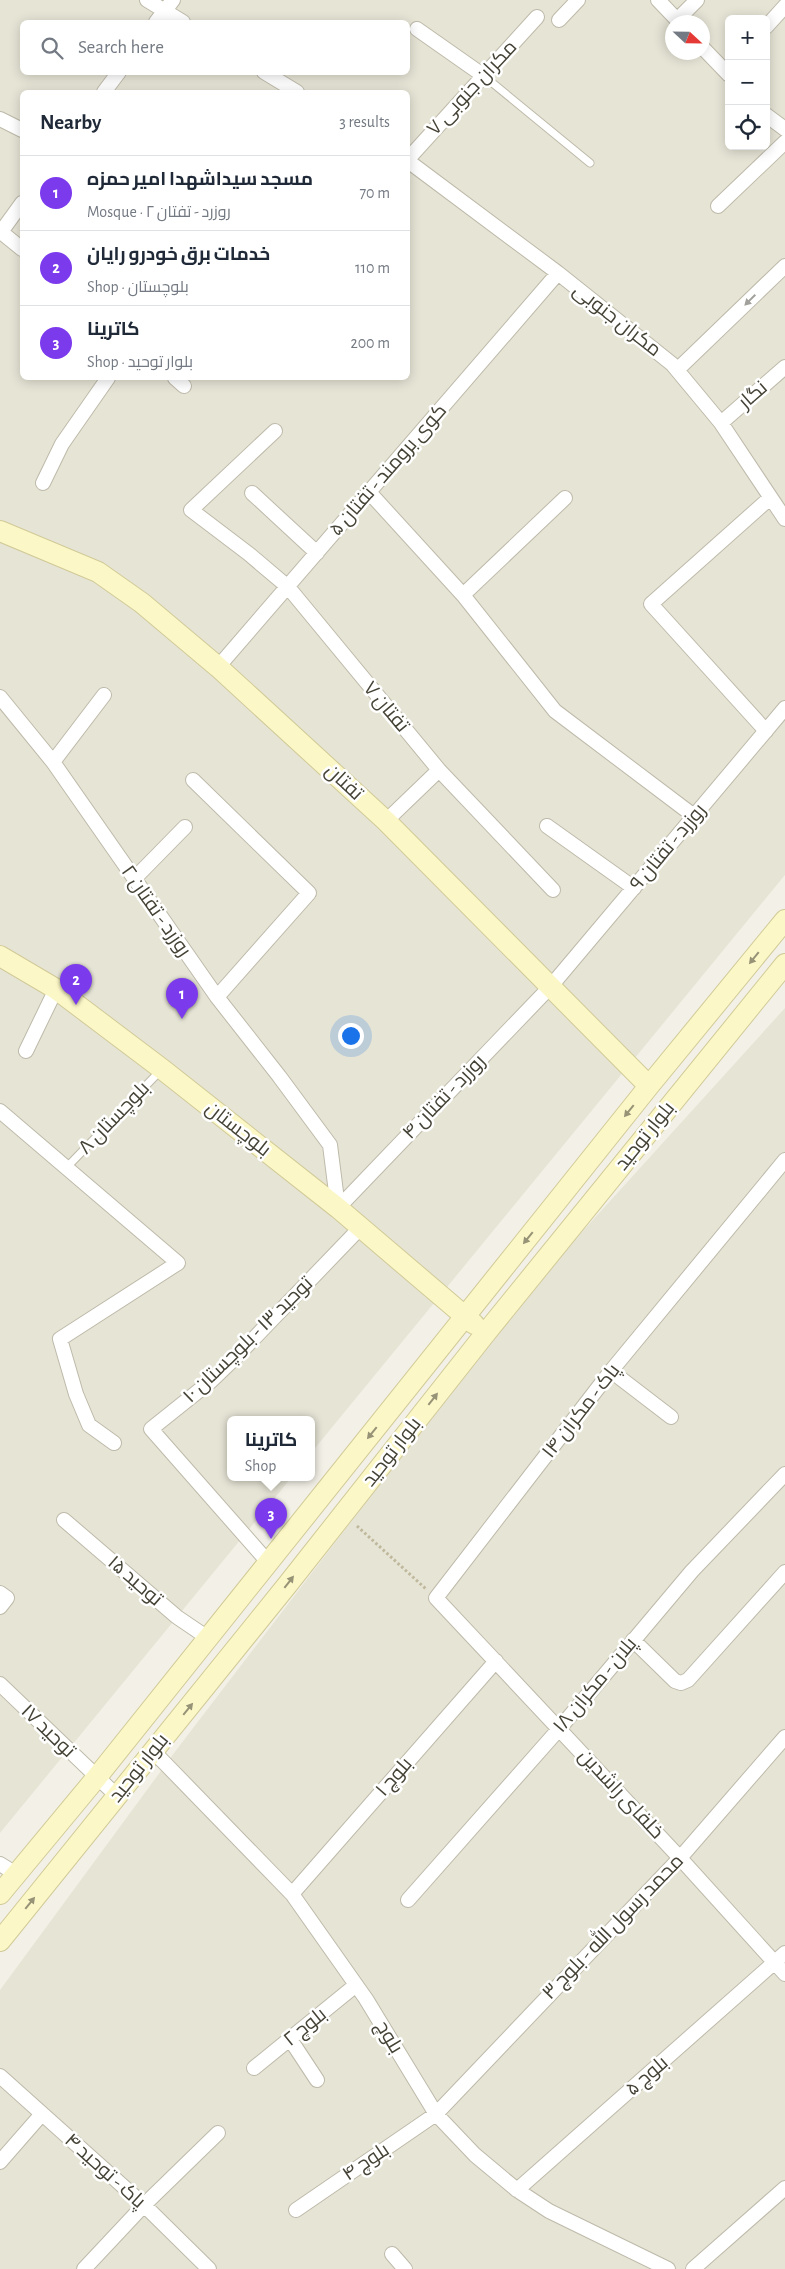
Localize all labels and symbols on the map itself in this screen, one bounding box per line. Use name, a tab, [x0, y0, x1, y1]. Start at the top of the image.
north arrow	[665, 15, 710, 60]
street label: مکران جنوبی ۷	[423, 37, 522, 141]
street label: مکران جنوبی	[568, 280, 665, 362]
one-way arrow	[745, 294, 757, 306]
street label: نگار	[734, 377, 772, 414]
street label: کوی برومند - تفتان ۵	[326, 400, 452, 541]
street label: تفتان ۷	[358, 678, 413, 738]
street label: تفتان	[320, 760, 367, 806]
street label: روزرد - تفتان ۹	[626, 800, 711, 895]
street label: روزرد - تفتان ۲	[116, 862, 195, 961]
one-way arrow	[749, 951, 760, 964]
pin: 2	[60, 964, 92, 1005]
pin: 1	[166, 978, 198, 1019]
your location	[338, 1023, 364, 1049]
street label: روزرد - تفتان ۴	[399, 1051, 490, 1145]
street label: بلوچستان ۸	[75, 1078, 155, 1160]
street label: بلوچستان	[200, 1098, 274, 1162]
street label: بلوار توحید	[612, 1098, 679, 1175]
one-way arrow	[624, 1104, 635, 1117]
one-way arrow	[522, 1231, 533, 1244]
street label: توحید ۱۳ - بلوچستان ۱۰	[179, 1273, 318, 1408]
street label: پاک - مکران ۱۴	[538, 1360, 626, 1463]
one-way arrow	[428, 1392, 438, 1406]
street label: بلوار توحید	[359, 1414, 426, 1491]
one-way arrow	[366, 1426, 377, 1439]
pin: 3	[255, 1498, 287, 1539]
street label: توحید ۱۵	[103, 1552, 167, 1611]
one-way arrow	[284, 1576, 295, 1589]
street label: پلان - مکران ۱۸	[550, 1633, 642, 1738]
street label: توحید ۱۷	[16, 1701, 79, 1762]
one-way arrow	[182, 1702, 193, 1715]
street label: بلوار توحید	[106, 1730, 173, 1807]
street label: خلفای راشدین	[573, 1745, 667, 1844]
street label: بلوچ ۱	[372, 1754, 418, 1802]
street label: محمد رسول الله - بلوچ ۳	[536, 1848, 689, 2005]
one-way arrow	[25, 1897, 36, 1910]
street label: بلوچ ۲	[280, 2004, 332, 2052]
street label: بلوچ	[369, 2017, 406, 2059]
street label: بلوچ ۵	[622, 2052, 674, 2102]
street label: پاک - توحید ۴	[60, 2130, 150, 2214]
street label: بلوچ ۴	[339, 2139, 395, 2187]

